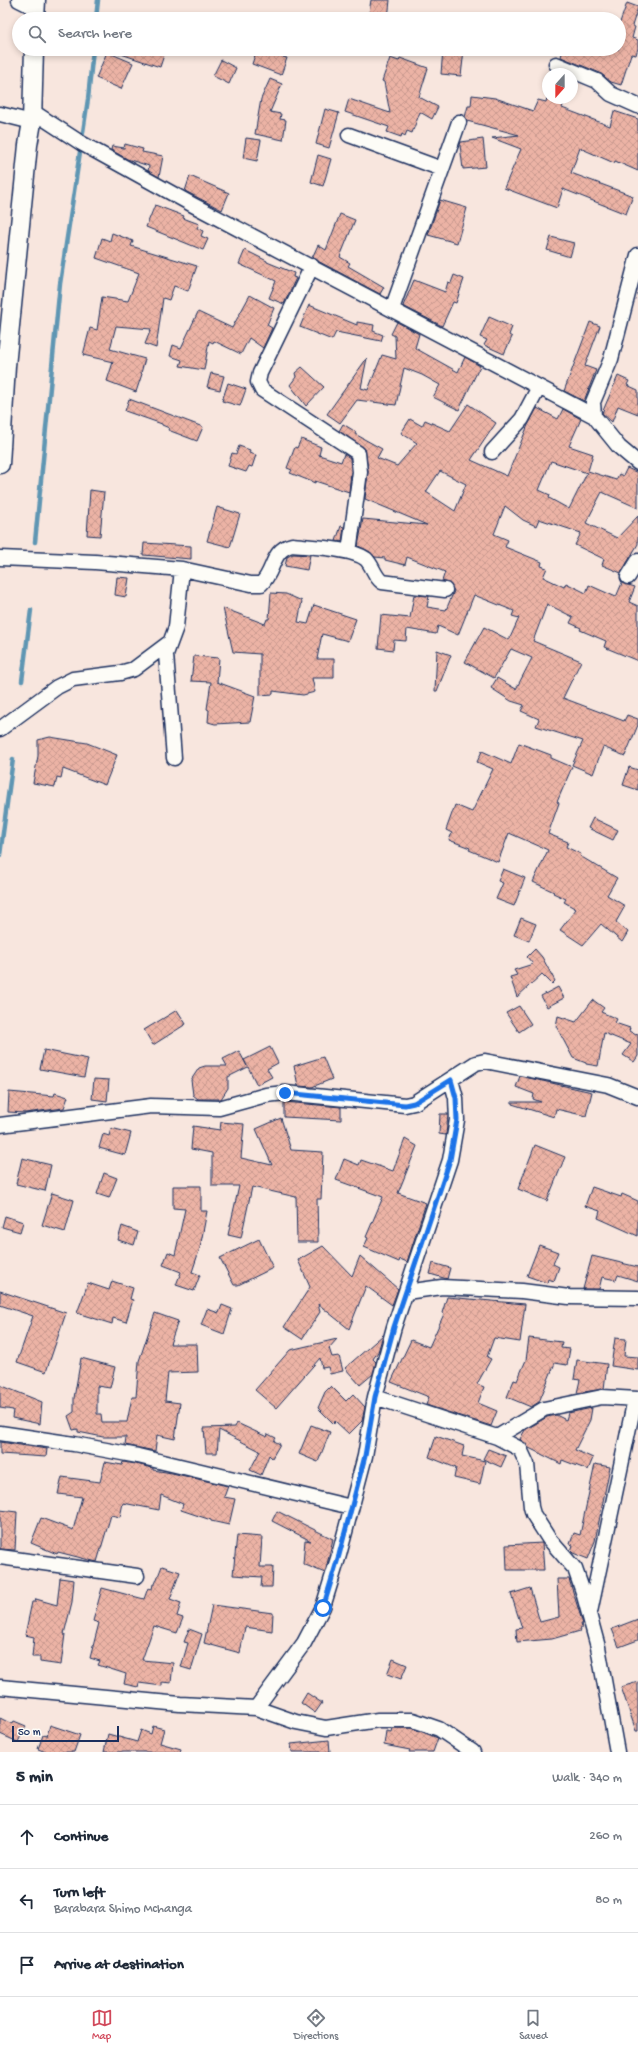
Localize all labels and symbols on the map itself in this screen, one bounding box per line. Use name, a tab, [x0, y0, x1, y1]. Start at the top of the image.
north arrow	[542, 68, 578, 104]
route end	[276, 1084, 294, 1102]
route start	[314, 1599, 332, 1617]
scale bar	[12, 1724, 119, 1743]

